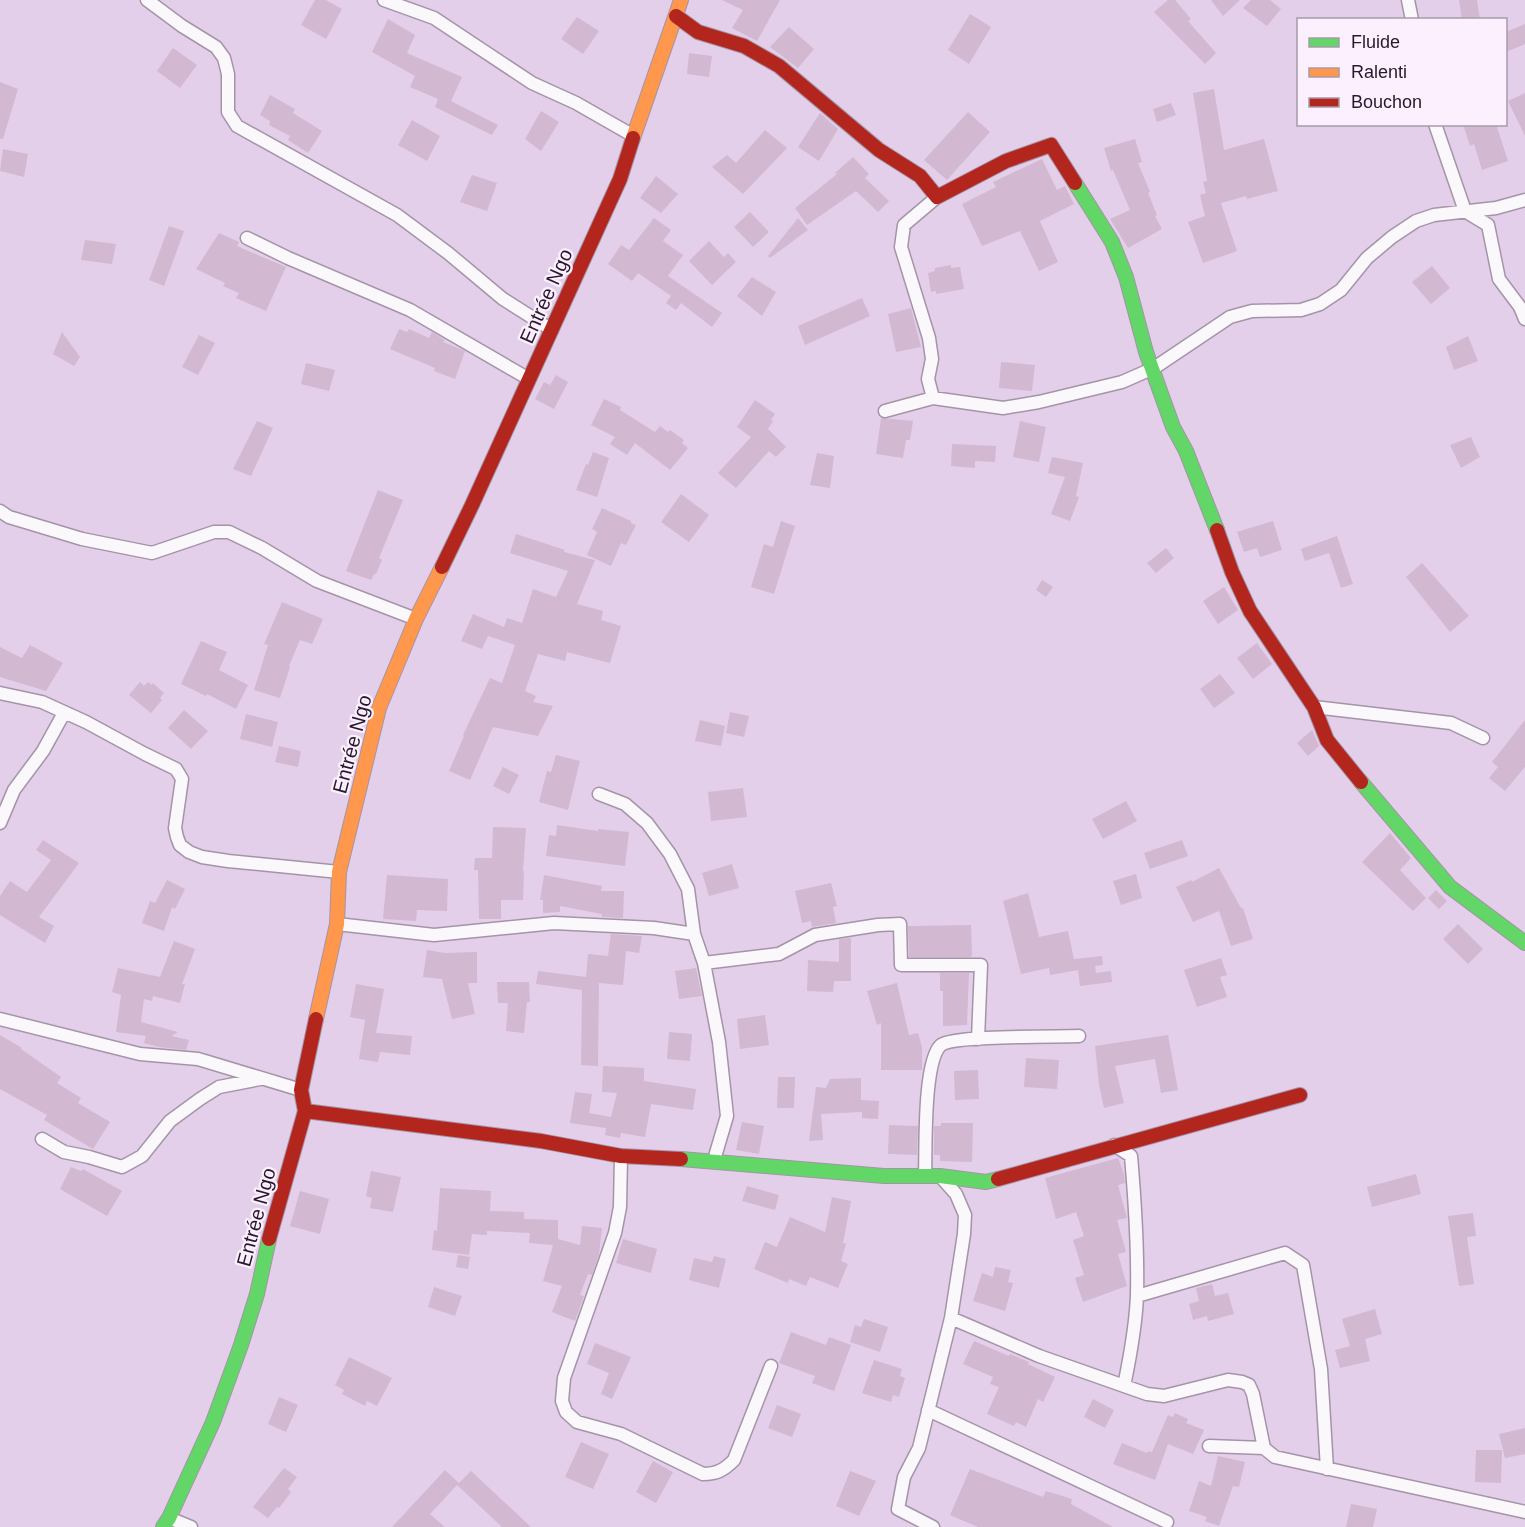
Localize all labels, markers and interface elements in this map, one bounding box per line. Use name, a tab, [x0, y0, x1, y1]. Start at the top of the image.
legend	[1297, 18, 1507, 126]
text: Fluide	[1351, 32, 1400, 52]
text: Ralenti	[1351, 62, 1407, 82]
text: Bouchon	[1351, 92, 1422, 112]
street label: Entrée Ngo	[515, 245, 577, 347]
street label: Entrée Ngo	[328, 692, 376, 796]
street label: Entrée Ngo	[232, 1165, 280, 1269]

